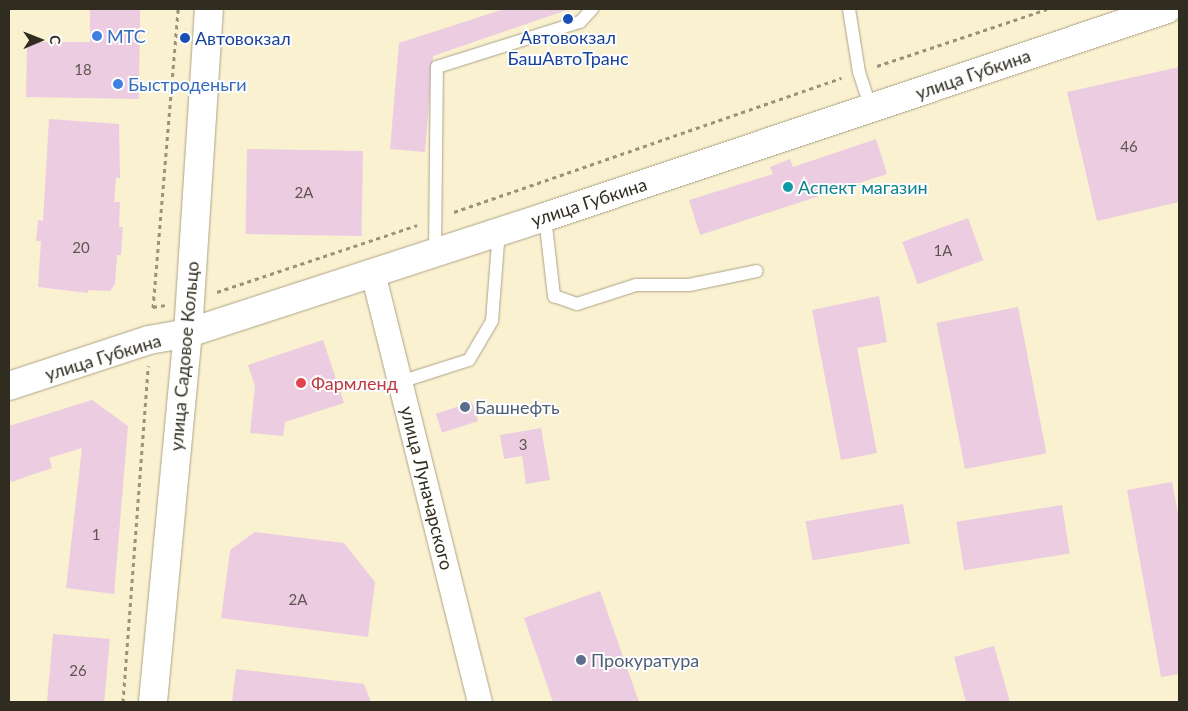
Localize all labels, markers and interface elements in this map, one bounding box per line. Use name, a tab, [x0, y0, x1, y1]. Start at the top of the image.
marker: Автовокзал БашАвтоТранс	[562, 13, 574, 25]
north arrow	[15, 15, 65, 65]
place label: МТС	[107, 25, 146, 47]
place label: Автовокзал	[195, 27, 291, 49]
place label: Автовокзал БашАвтоТранс	[507, 27, 629, 70]
marker: МТС	[91, 30, 103, 42]
marker: Автовокзал	[179, 32, 191, 44]
text: С	[47, 35, 64, 45]
street label: улица Губкина	[913, 44, 1033, 104]
house number: 18	[74, 61, 92, 79]
place label: Быстроденьги	[128, 73, 247, 95]
marker: Быстроденьги	[112, 78, 124, 90]
house number: 46	[1120, 138, 1138, 156]
street label: улица Губкина	[528, 173, 650, 231]
place label: Аспект магазин	[798, 176, 928, 198]
marker: Аспект магазин	[782, 181, 794, 193]
house number: 2А	[295, 184, 313, 202]
house number: 20	[72, 239, 90, 257]
house number: 1А	[934, 242, 952, 260]
street label: улица Садовое Кольцо	[165, 260, 203, 452]
street label: улица Губкина	[42, 329, 164, 385]
place label: Фармленд	[311, 372, 398, 394]
marker: Фармленд	[295, 377, 307, 389]
place label: Башнефть	[475, 396, 560, 418]
marker: Башнефть	[459, 401, 471, 413]
street label: улица Луначарского	[396, 404, 458, 572]
house number: 3	[519, 436, 527, 454]
house number: 1	[92, 526, 100, 544]
house number: 2А	[289, 591, 307, 609]
place label: Прокуратура	[591, 649, 699, 671]
marker: Прокуратура	[575, 654, 587, 666]
house number: 26	[69, 662, 87, 680]

